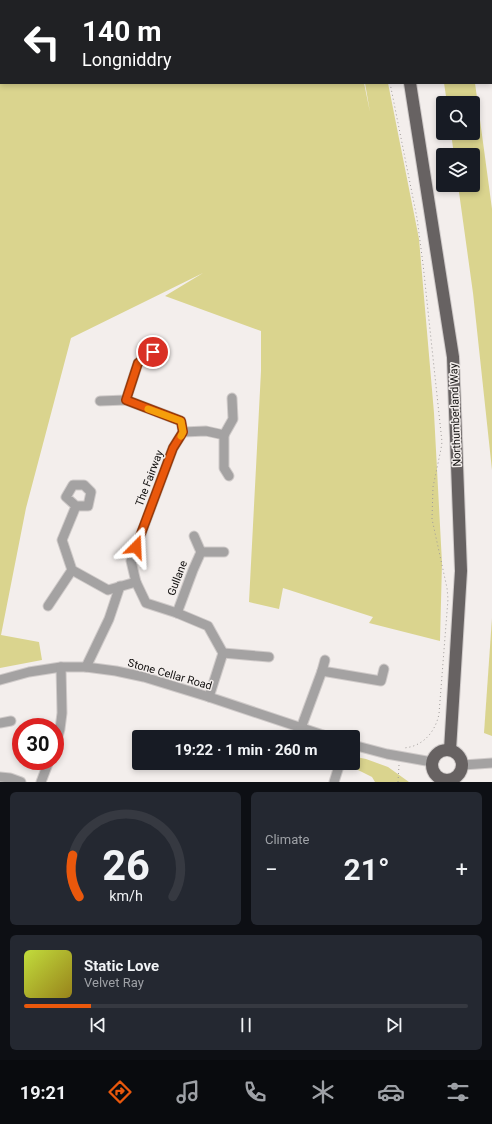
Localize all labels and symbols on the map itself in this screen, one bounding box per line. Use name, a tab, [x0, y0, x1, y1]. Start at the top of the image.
pin	[136, 335, 170, 369]
street label: Northumberland Way	[447, 362, 464, 467]
street label: The Fairway	[133, 448, 166, 508]
position arrow	[115, 526, 157, 568]
street label: Gullane	[165, 559, 190, 598]
street label: Stone Cellar Road	[126, 656, 213, 693]
speed limit sign: 30	[12, 718, 64, 770]

